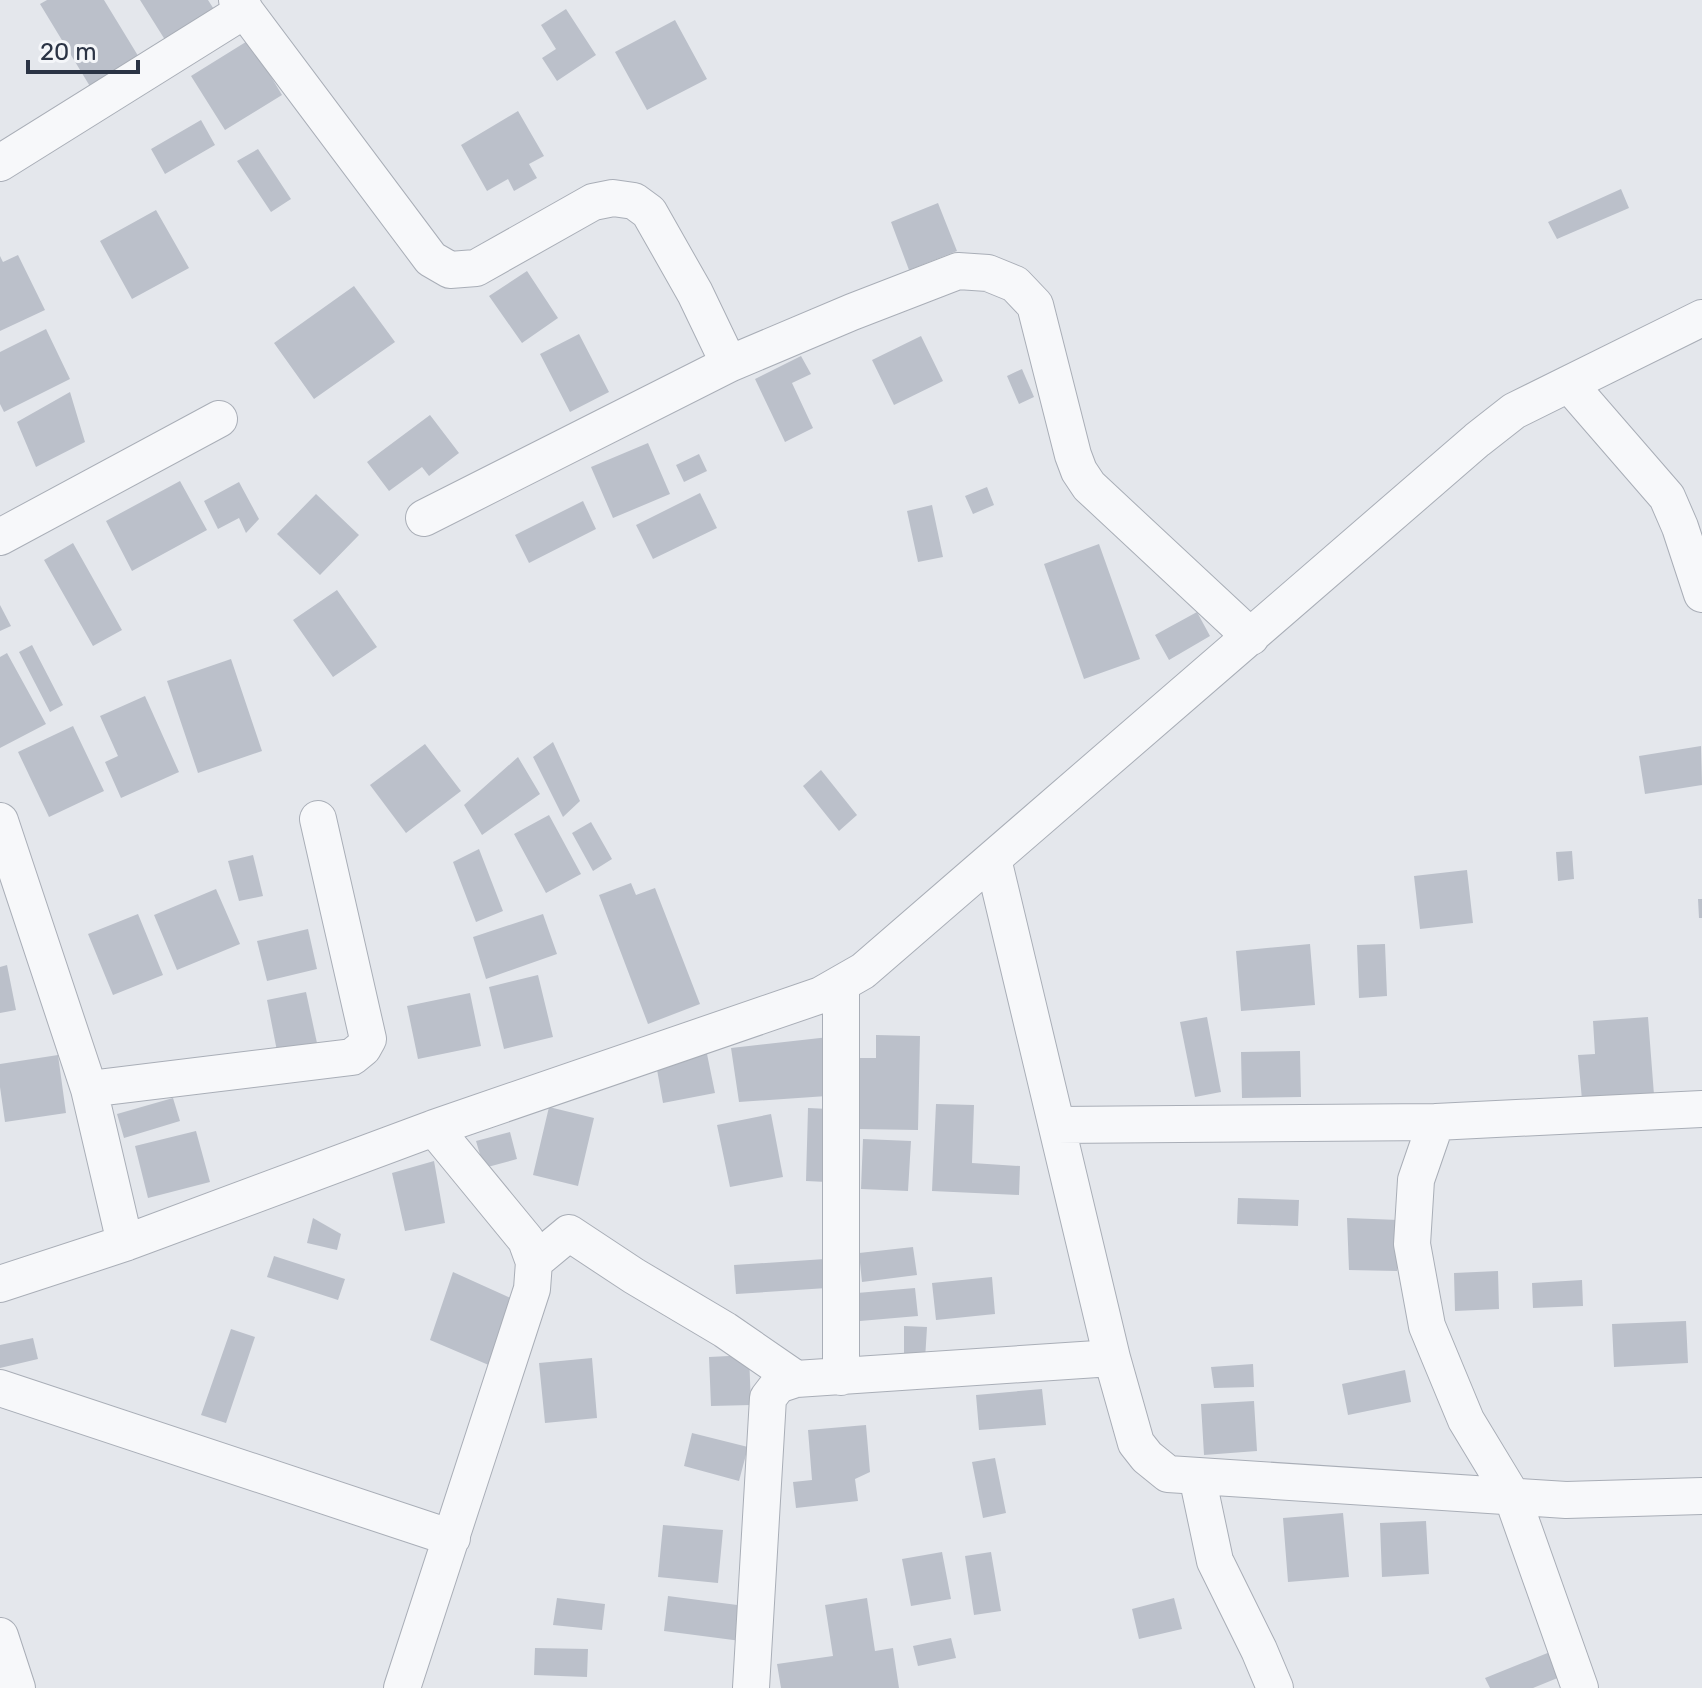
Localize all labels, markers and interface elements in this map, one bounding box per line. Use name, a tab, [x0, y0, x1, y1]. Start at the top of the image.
scale bar	[28, 24, 138, 74]
text: 20 m	[40, 38, 97, 66]

